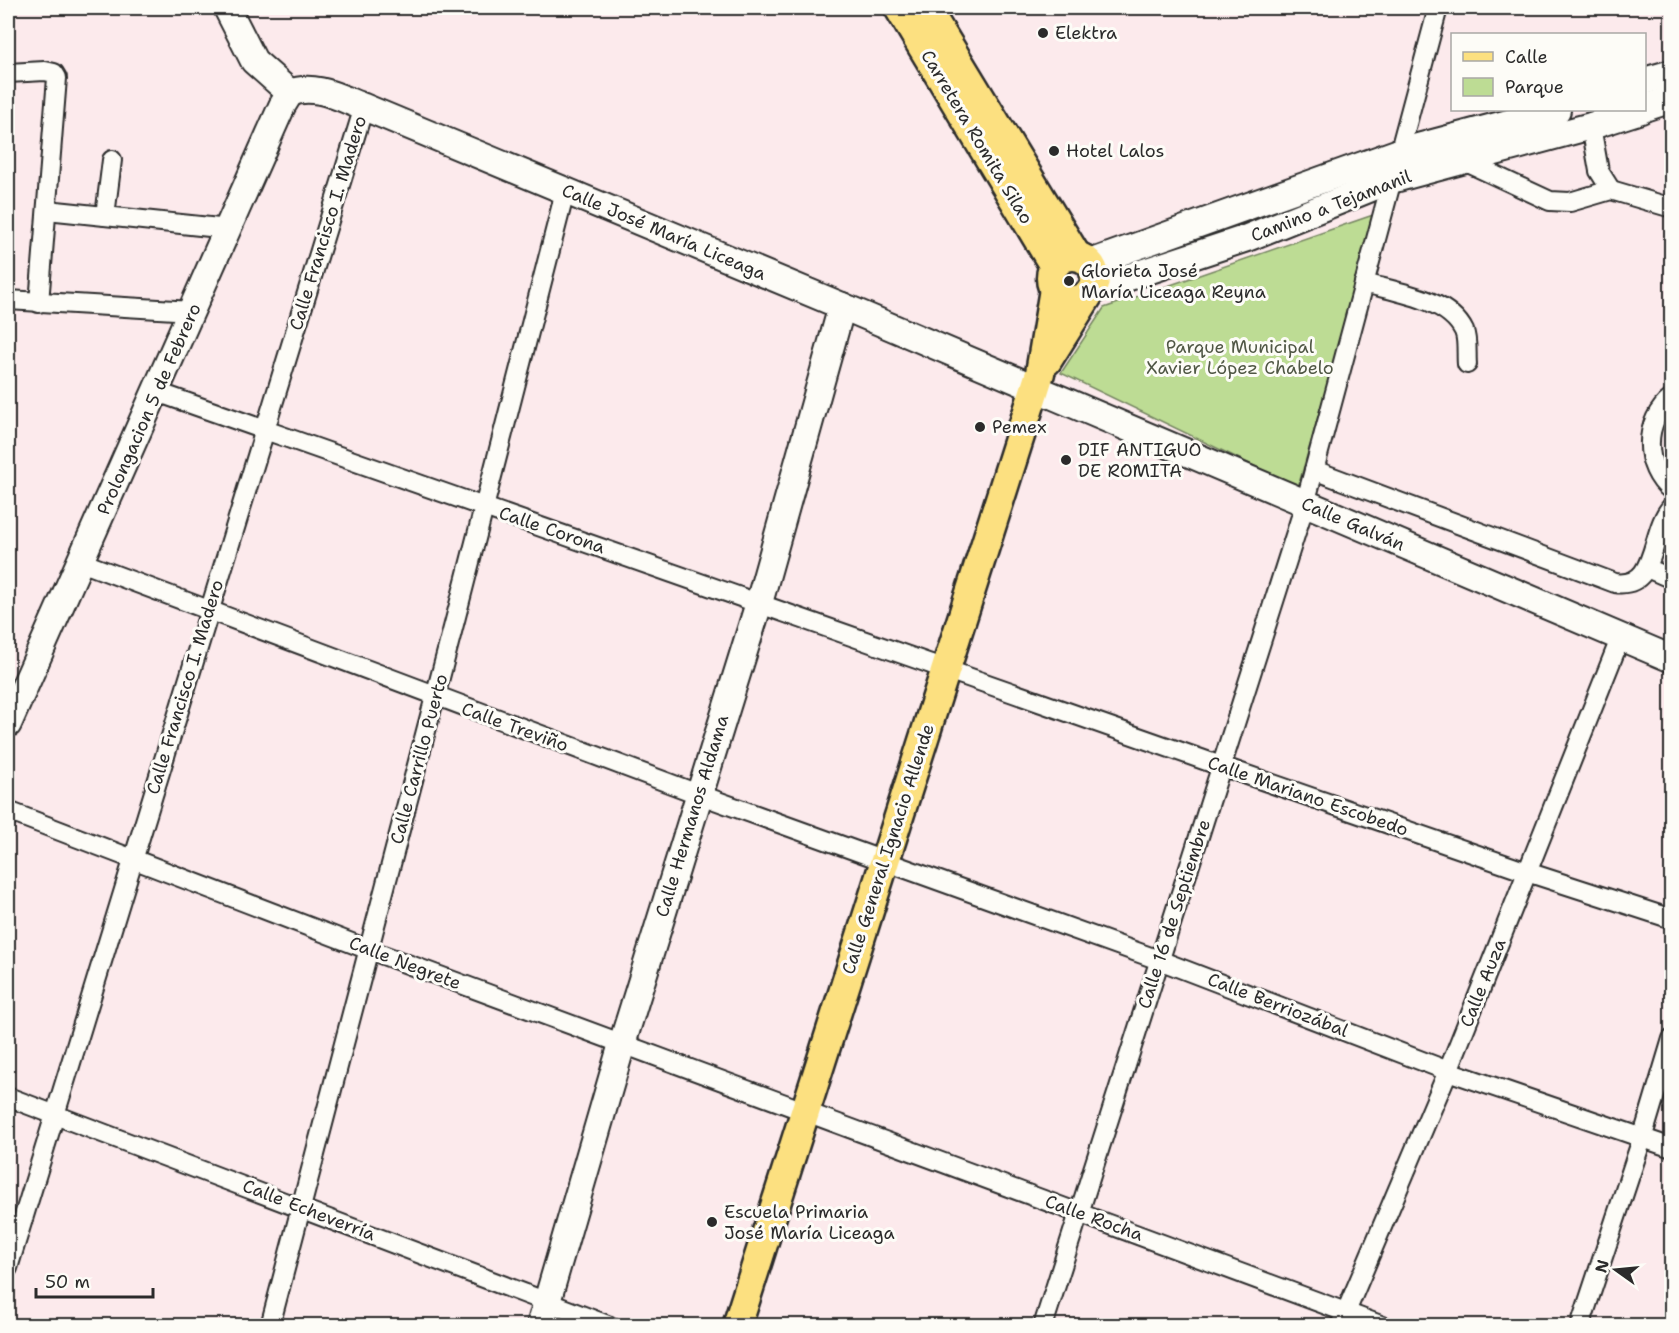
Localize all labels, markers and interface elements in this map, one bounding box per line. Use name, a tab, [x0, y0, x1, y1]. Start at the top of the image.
place label: Elektra	[1055, 21, 1117, 45]
marker: Elektra	[1036, 26, 1050, 40]
legend	[1451, 33, 1646, 111]
street label: Carretera Romita Silao	[915, 45, 1039, 229]
text: Calle	[1505, 45, 1548, 69]
text: Parque	[1505, 75, 1564, 99]
street label: Calle Francisco I. Madero	[284, 113, 372, 333]
place label: Hotel Lalos	[1066, 139, 1164, 163]
marker: Hotel Lalos	[1047, 144, 1061, 158]
street label: Camino a Tejamanil	[1247, 164, 1415, 248]
street label: Calle José María Liceaga	[558, 178, 770, 286]
place label: Glorieta José María Liceaga Reyna	[1081, 259, 1266, 304]
marker: Glorieta José María Liceaga Reyna	[1062, 274, 1076, 288]
street label: Prolongacion 5 de Febrero	[91, 299, 207, 519]
park label: Parque Municipal Xavier López Chabelo	[1146, 335, 1334, 380]
place label: Pemex	[992, 415, 1047, 439]
marker: Pemex	[973, 420, 987, 434]
place label: DIF ANTIGUO DE ROMITA	[1078, 438, 1202, 483]
marker: DIF ANTIGUO DE ROMITA	[1059, 453, 1073, 467]
street label: Calle Galván	[1298, 491, 1408, 557]
street label: Calle Corona	[496, 501, 608, 559]
street label: Calle Francisco I. Madero	[141, 577, 229, 797]
street label: Calle Carrillo Puerto	[385, 671, 453, 847]
street label: Calle Treviño	[458, 697, 572, 757]
street label: Calle Hermanos Aldama	[650, 712, 734, 920]
street label: Calle General Ignacio Allende	[836, 721, 940, 977]
street label: Calle Mariano Escobedo	[1205, 750, 1411, 842]
street label: Calle 16 de Septiembre	[1132, 816, 1216, 1012]
street label: Calle Negrete	[346, 931, 464, 995]
street label: Calle Auza	[1454, 935, 1512, 1031]
street label: Calle Berriozábal	[1204, 967, 1352, 1043]
street label: Calle Echeverría	[239, 1174, 379, 1246]
street label: Calle Rocha	[1042, 1189, 1146, 1247]
place label: Escuela Primaria José María Liceaga	[724, 1200, 895, 1245]
marker: Escuela Primaria José María Liceaga	[705, 1215, 719, 1229]
north arrow	[1586, 1240, 1646, 1300]
text: N	[1590, 1257, 1614, 1275]
scale bar	[36, 1261, 153, 1299]
text: 50 m	[45, 1270, 90, 1294]

